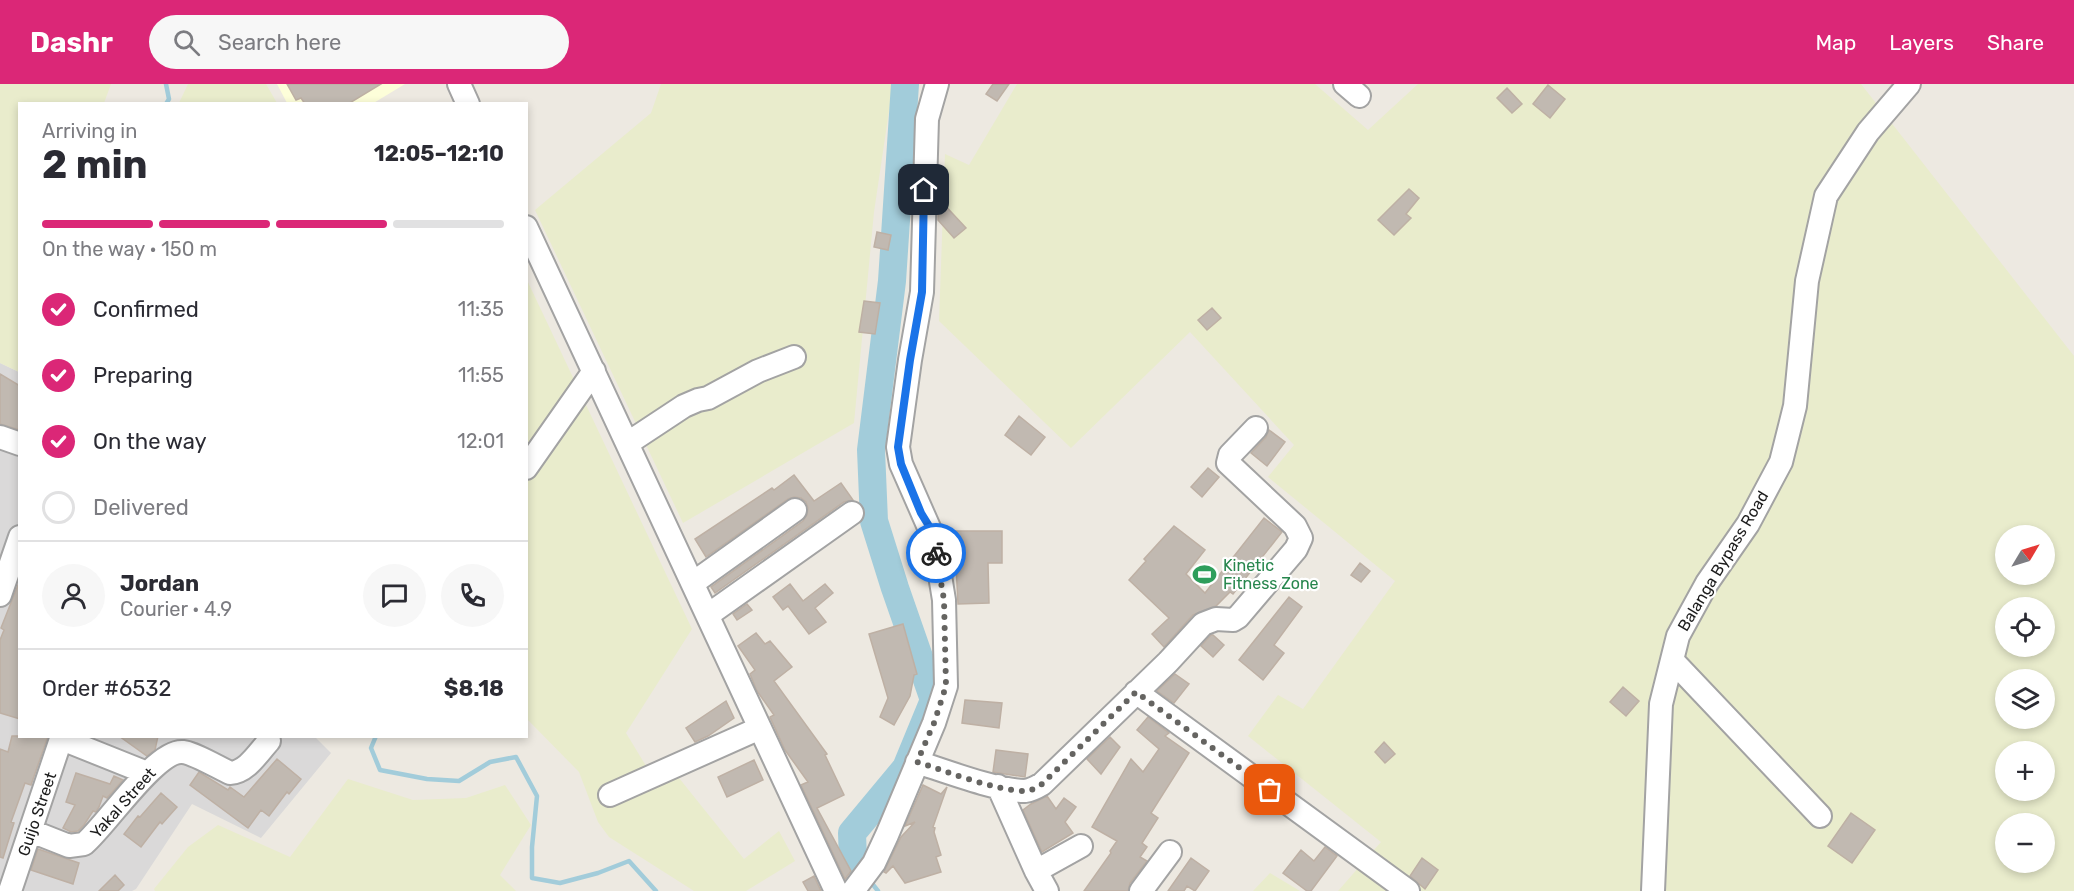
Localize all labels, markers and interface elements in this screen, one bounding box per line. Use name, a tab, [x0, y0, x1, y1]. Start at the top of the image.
search box	[149, 15, 569, 69]
text: Dashr	[30, 26, 113, 59]
icon: search	[170, 26, 203, 59]
text: Search here	[218, 29, 341, 56]
text: Map	[1815, 30, 1856, 55]
text: Layers	[1889, 30, 1954, 55]
text: Share	[1987, 30, 2044, 55]
text: Arriving in	[42, 119, 137, 143]
text: 12:05–12:10	[374, 140, 504, 167]
text: 2 min	[42, 142, 148, 188]
pin	[898, 164, 949, 215]
icon: home	[907, 173, 940, 206]
text: On the way · 150 m	[42, 237, 217, 261]
icon: check	[42, 293, 75, 326]
text: Confirmed	[93, 296, 199, 323]
text: 11:35	[458, 297, 504, 321]
icon: check	[42, 359, 75, 392]
text: Preparing	[93, 362, 193, 389]
text: 11:55	[458, 363, 504, 387]
icon: check	[42, 425, 75, 458]
text: On the way	[93, 428, 207, 455]
text: 12:01	[457, 429, 504, 453]
street label: Balanga Bypass Road	[1674, 487, 1772, 635]
text: Delivered	[93, 494, 189, 521]
courier	[906, 523, 966, 583]
north arrow	[1995, 525, 2055, 585]
map controls	[1995, 525, 2055, 873]
icon: bike	[920, 537, 953, 570]
place label: Kinetic Fitness Zone	[1223, 556, 1319, 593]
sports icon: Kinetic Fitness Zone	[1192, 561, 1218, 587]
button: person	[42, 564, 105, 627]
button: chat	[363, 564, 426, 627]
button: phone	[441, 564, 504, 627]
text: Jordan	[120, 570, 199, 597]
text: Courier · 4.9	[120, 597, 232, 621]
button: locate	[1995, 597, 2055, 657]
button: layers	[1995, 669, 2055, 729]
text: Order #6532	[42, 675, 172, 702]
text: $8.18	[444, 675, 504, 702]
button: +	[1995, 741, 2055, 801]
street label: Yakal Street	[86, 764, 160, 842]
pin	[1244, 764, 1295, 815]
street label: Guijo Street	[14, 769, 60, 859]
icon: bag	[1253, 773, 1286, 806]
button: −	[1995, 813, 2055, 873]

